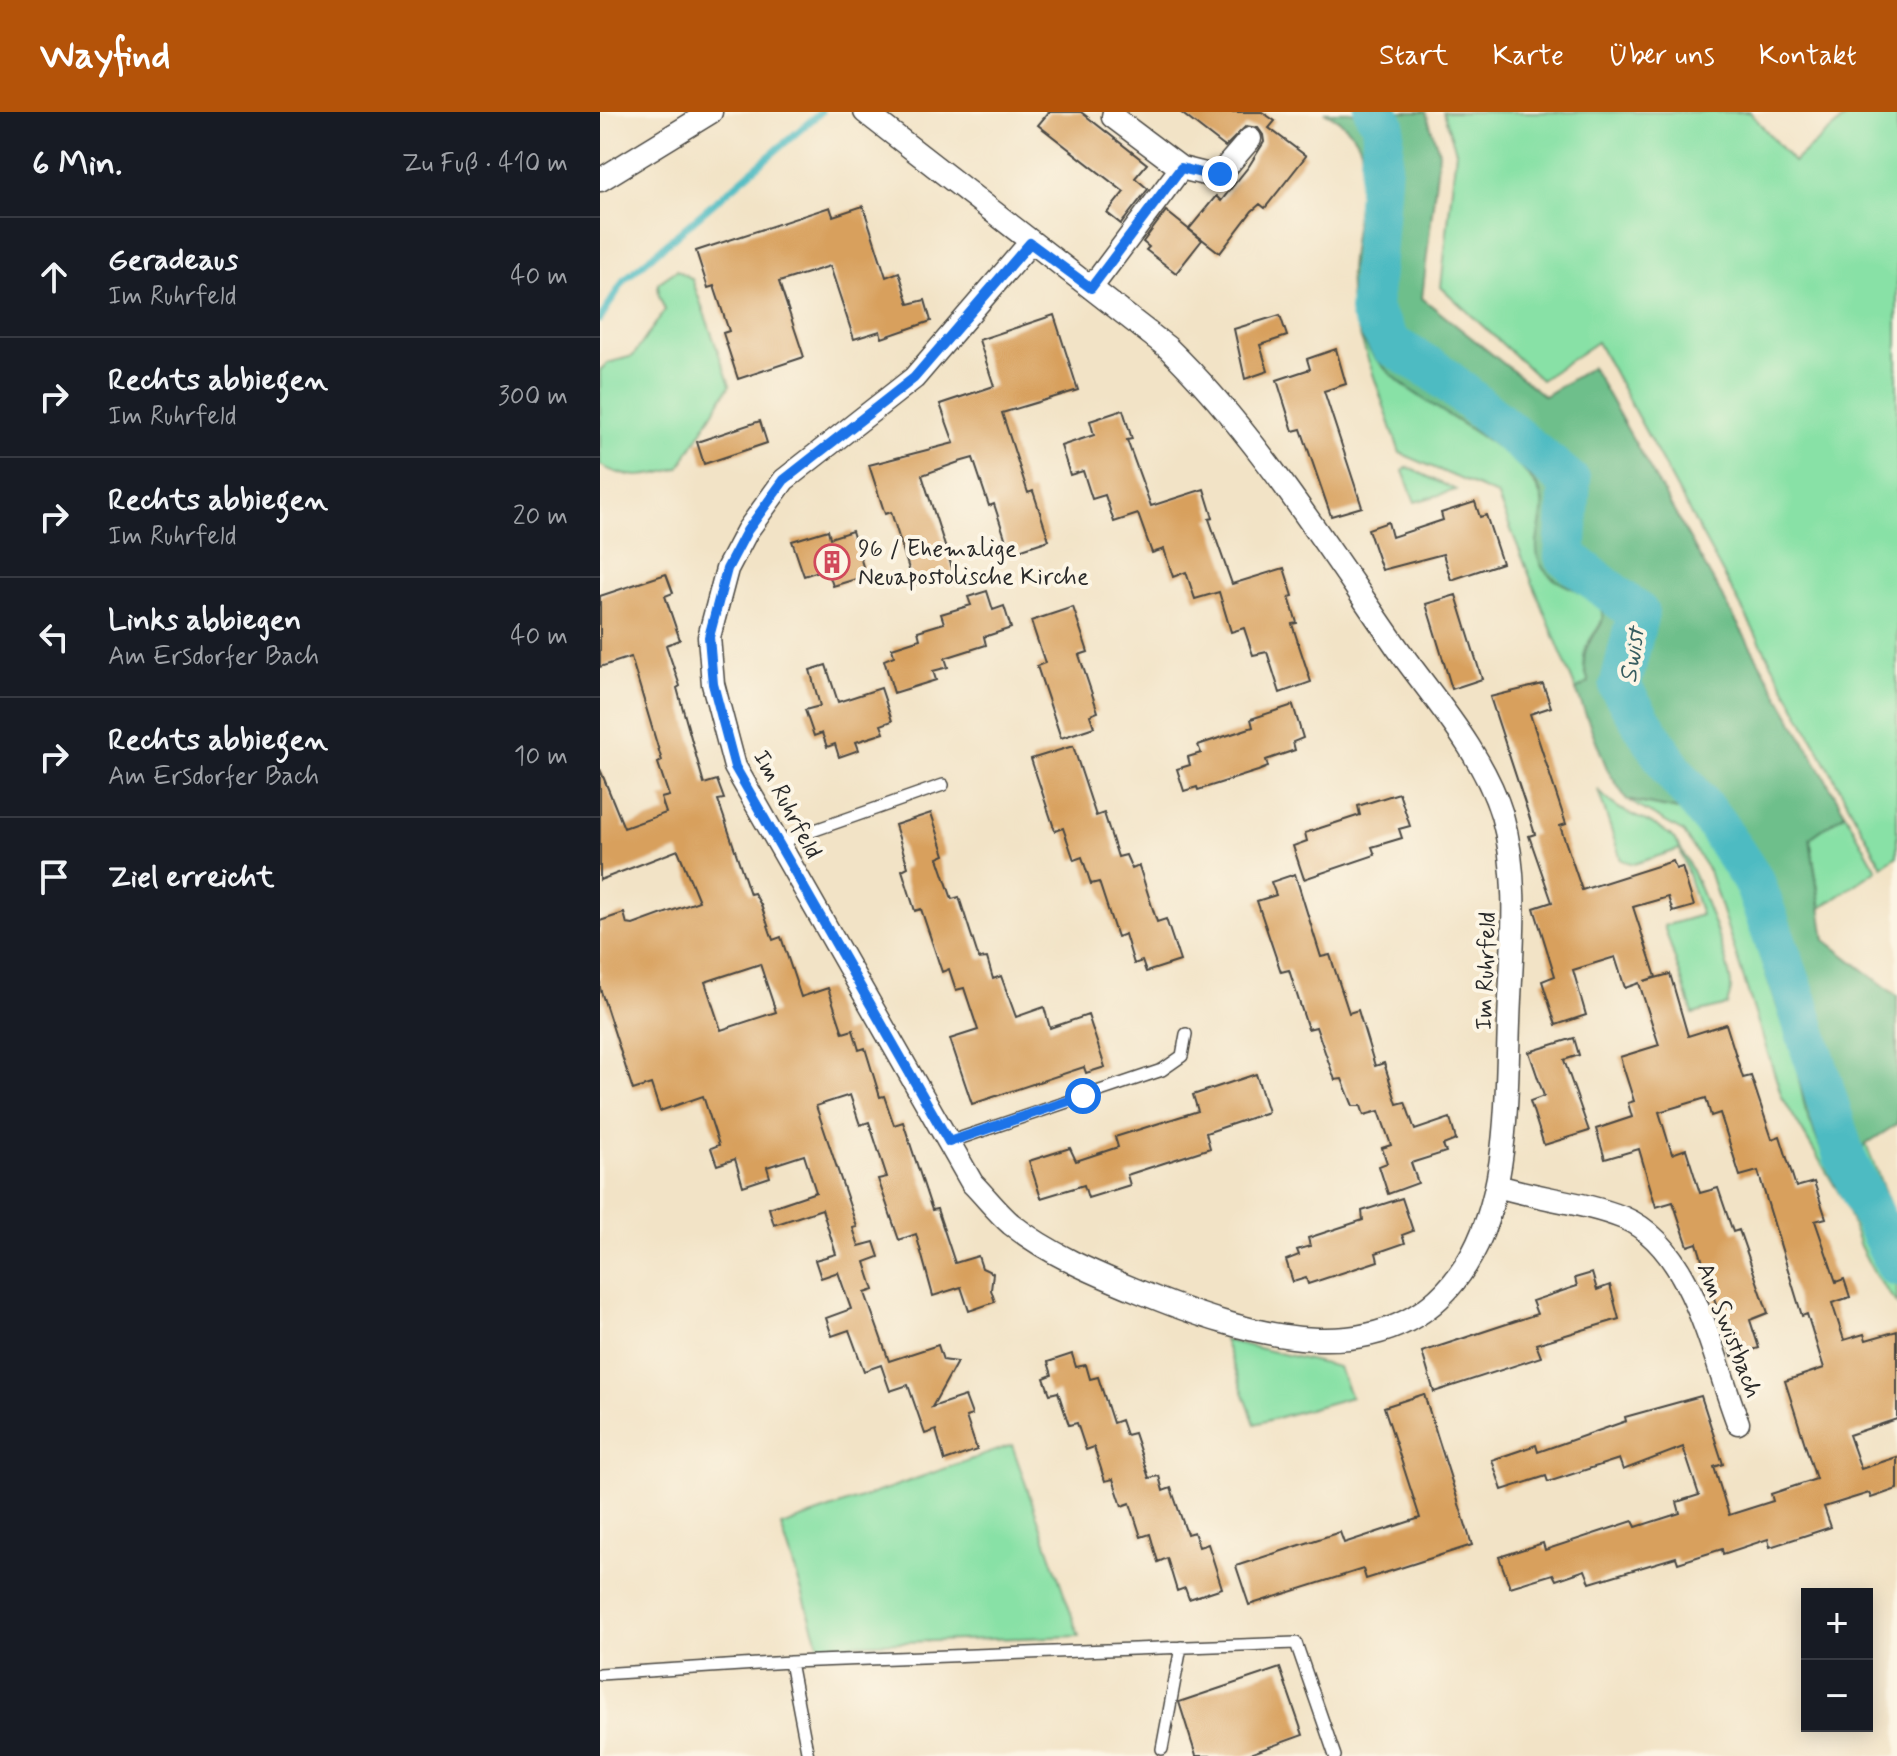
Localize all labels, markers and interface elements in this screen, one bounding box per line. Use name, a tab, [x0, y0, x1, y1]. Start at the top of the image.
text: Wayfind	[40, 32, 170, 81]
text: Start	[1379, 38, 1448, 75]
text: Karte	[1492, 38, 1564, 75]
text: Über uns	[1608, 38, 1715, 75]
text: Kontakt	[1759, 38, 1857, 75]
text: 6 Min.	[32, 142, 122, 187]
text: Zu Fuß · 410 m	[402, 147, 568, 181]
route end	[1202, 156, 1238, 192]
text: Geradeaus	[108, 241, 238, 280]
icon: ahead	[32, 255, 76, 299]
text: 40 m	[510, 260, 568, 294]
text: Im Ruhrfeld	[108, 280, 237, 314]
text: Rechts abbiegen	[108, 361, 328, 400]
icon: right	[32, 375, 76, 419]
text: 300 m	[498, 380, 568, 414]
text: Im Ruhrfeld	[108, 400, 237, 434]
text: Rechts abbiegen	[108, 481, 328, 520]
icon: right	[32, 495, 76, 539]
text: 20 m	[513, 500, 568, 534]
text: Im Ruhrfeld	[108, 520, 237, 554]
place label: 96 / Ehemalige Neuapostolische Kirche	[858, 534, 1089, 593]
building icon: 96 / Ehemalige Neuapostolische Kirche	[813, 543, 851, 581]
text: Links abbiegen	[108, 601, 301, 640]
icon: left	[32, 615, 76, 659]
text: 40 m	[510, 620, 568, 654]
water label: Swist	[1612, 622, 1655, 685]
text: Am Ersdorfer Bach	[108, 640, 319, 674]
text: Rechts abbiegen	[108, 721, 328, 760]
icon: right	[32, 735, 76, 779]
text: 10 m	[514, 740, 568, 774]
street label: Im Ruhrfeld	[745, 745, 828, 864]
text: Am Ersdorfer Bach	[108, 760, 319, 794]
icon: arrive	[32, 855, 76, 899]
text: Ziel erreicht	[108, 858, 274, 897]
street label: Im Ruhrfeld	[1469, 911, 1504, 1031]
route start	[1065, 1078, 1101, 1114]
street label: Am Swistbach	[1689, 1259, 1769, 1402]
map controls	[1801, 1588, 1873, 1732]
button: +	[1801, 1588, 1873, 1660]
button: −	[1801, 1660, 1873, 1732]

